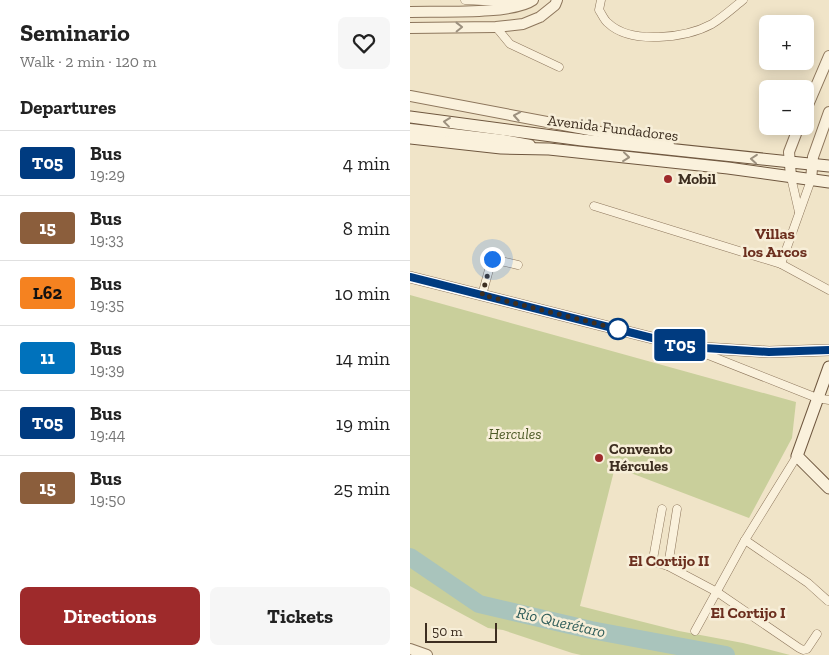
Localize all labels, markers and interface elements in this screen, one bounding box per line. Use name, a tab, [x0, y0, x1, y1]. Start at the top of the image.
map controls	[759, 15, 814, 135]
button: +	[759, 15, 814, 70]
button: heart	[338, 17, 390, 69]
text: Seminario	[20, 18, 130, 47]
one-way arrow	[455, 22, 463, 32]
text: Walk · 2 min · 120 m	[20, 52, 156, 71]
button: −	[759, 80, 814, 135]
text: Departures	[20, 96, 116, 119]
one-way arrow	[512, 111, 521, 121]
street label: Avenida Fundadores	[546, 111, 680, 145]
one-way arrow	[442, 117, 450, 128]
text: Bus	[90, 142, 122, 165]
one-way arrow	[622, 151, 630, 162]
text: T05	[32, 152, 63, 174]
text: 4 min	[343, 152, 390, 175]
one-way arrow	[749, 154, 757, 165]
text: 19:29	[90, 165, 125, 184]
place label: Mobil	[678, 170, 716, 188]
marker: Mobil	[662, 173, 674, 185]
text: Bus	[90, 207, 122, 230]
text: 15	[39, 217, 56, 239]
text: 8 min	[343, 217, 390, 240]
district label: Villas los Arcos	[743, 224, 807, 261]
text: 19:33	[90, 230, 124, 249]
your location	[480, 247, 505, 272]
text: Bus	[90, 272, 122, 295]
text: L62	[33, 282, 62, 304]
text: 10 min	[335, 282, 390, 305]
text: 19:35	[90, 295, 124, 314]
unlabelled marker	[607, 318, 629, 340]
line badge: T05	[651, 329, 709, 361]
text: T05	[664, 334, 696, 356]
text: Bus	[90, 337, 122, 360]
text: 11	[40, 347, 55, 369]
text: 14 min	[336, 347, 390, 370]
text: 19:39	[90, 360, 125, 379]
text: Bus	[90, 402, 122, 425]
text: T05	[32, 412, 63, 434]
text: 19 min	[336, 412, 390, 435]
text: 19:44	[90, 425, 126, 444]
park label: Hercules	[488, 425, 542, 443]
place label: Convento Hércules	[609, 440, 673, 475]
marker: Convento Hércules	[593, 452, 605, 464]
text: Bus	[90, 467, 122, 490]
text: 15	[39, 477, 56, 499]
text: 25 min	[334, 477, 390, 500]
text: 19:50	[90, 490, 126, 509]
district label: El Cortijo II	[629, 551, 710, 570]
button: Directions	[20, 587, 200, 645]
button: Tickets	[210, 587, 390, 645]
water label: Río Querétaro	[515, 603, 607, 641]
district label: El Cortijo I	[710, 603, 786, 622]
scale bar	[425, 620, 498, 643]
text: 50 m	[432, 623, 463, 640]

